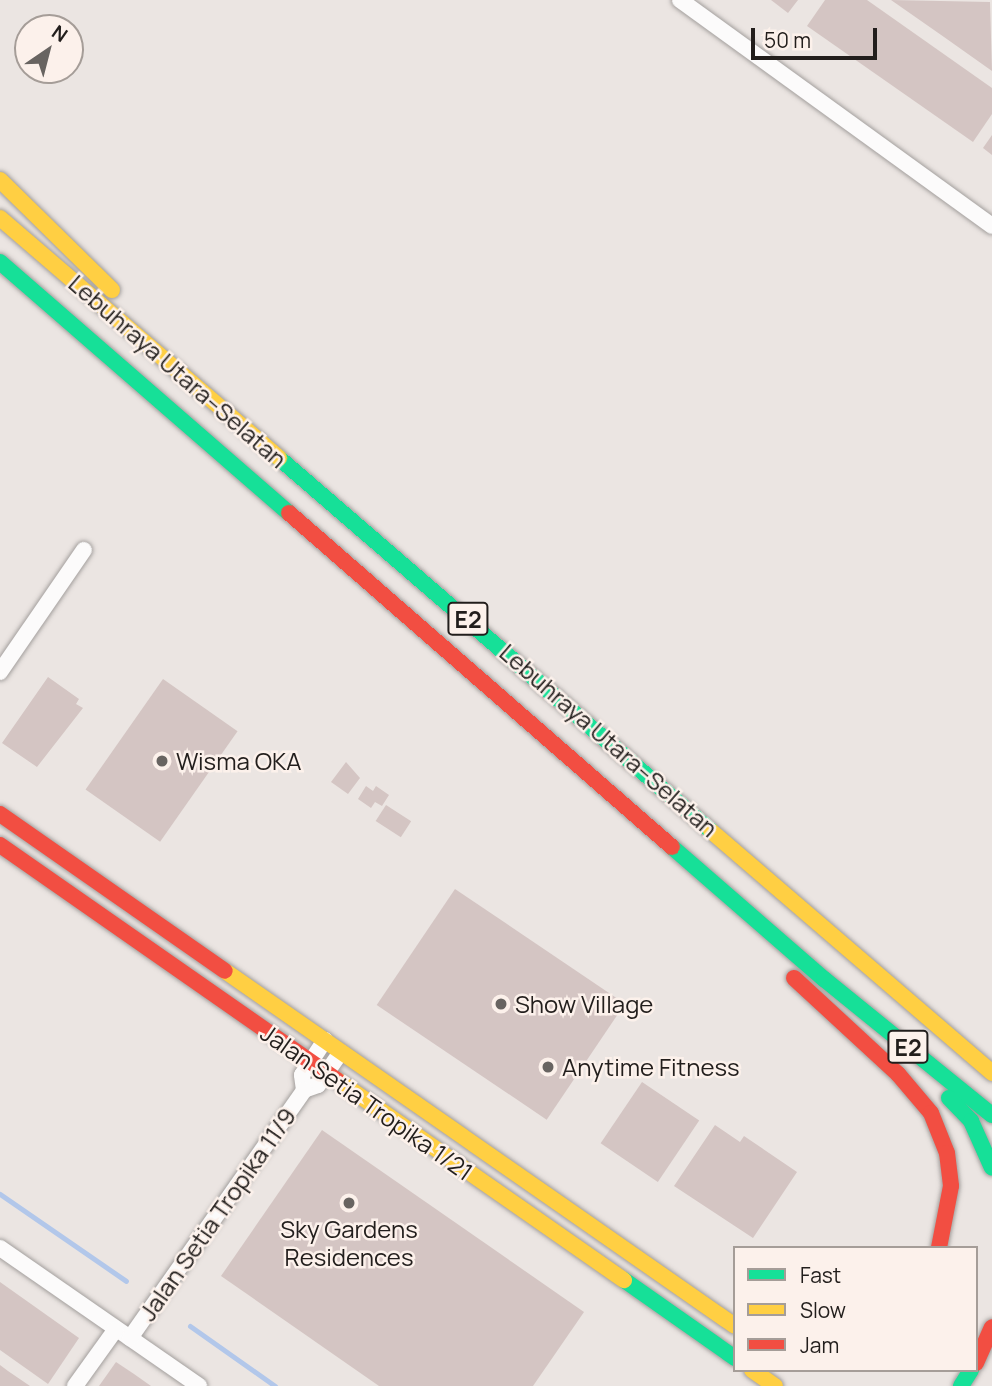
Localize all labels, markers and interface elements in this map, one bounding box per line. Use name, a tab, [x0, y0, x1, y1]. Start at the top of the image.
north arrow	[14, 14, 84, 84]
scale bar	[754, 14, 880, 58]
text: N	[47, 19, 73, 48]
text: 50 m	[764, 26, 811, 54]
street label: Lebuhraya Utara–Selatan	[63, 269, 293, 473]
road number: E2	[447, 600, 489, 638]
street label: Lebuhraya Utara–Selatan	[494, 638, 724, 842]
place label: Wisma OKA	[176, 747, 301, 775]
marker: Wisma OKA	[154, 753, 170, 769]
place label: Show Village	[515, 990, 653, 1018]
marker: Show Village	[493, 996, 509, 1012]
street label: Jalan Setia Tropika 1/21	[256, 1018, 478, 1186]
road number: E2	[887, 1028, 929, 1066]
place label: Anytime Fitness	[562, 1053, 740, 1081]
marker: Anytime Fitness	[540, 1059, 556, 1075]
street label: Jalan Setia Tropika 11/9	[133, 1102, 301, 1326]
marker: Sky Gardens Residences	[341, 1195, 357, 1211]
place label: Sky Gardens Residences	[280, 1215, 418, 1271]
legend	[733, 1246, 978, 1372]
text: Fast	[800, 1261, 841, 1289]
text: Slow	[800, 1296, 846, 1324]
text: Jam	[800, 1331, 839, 1359]

